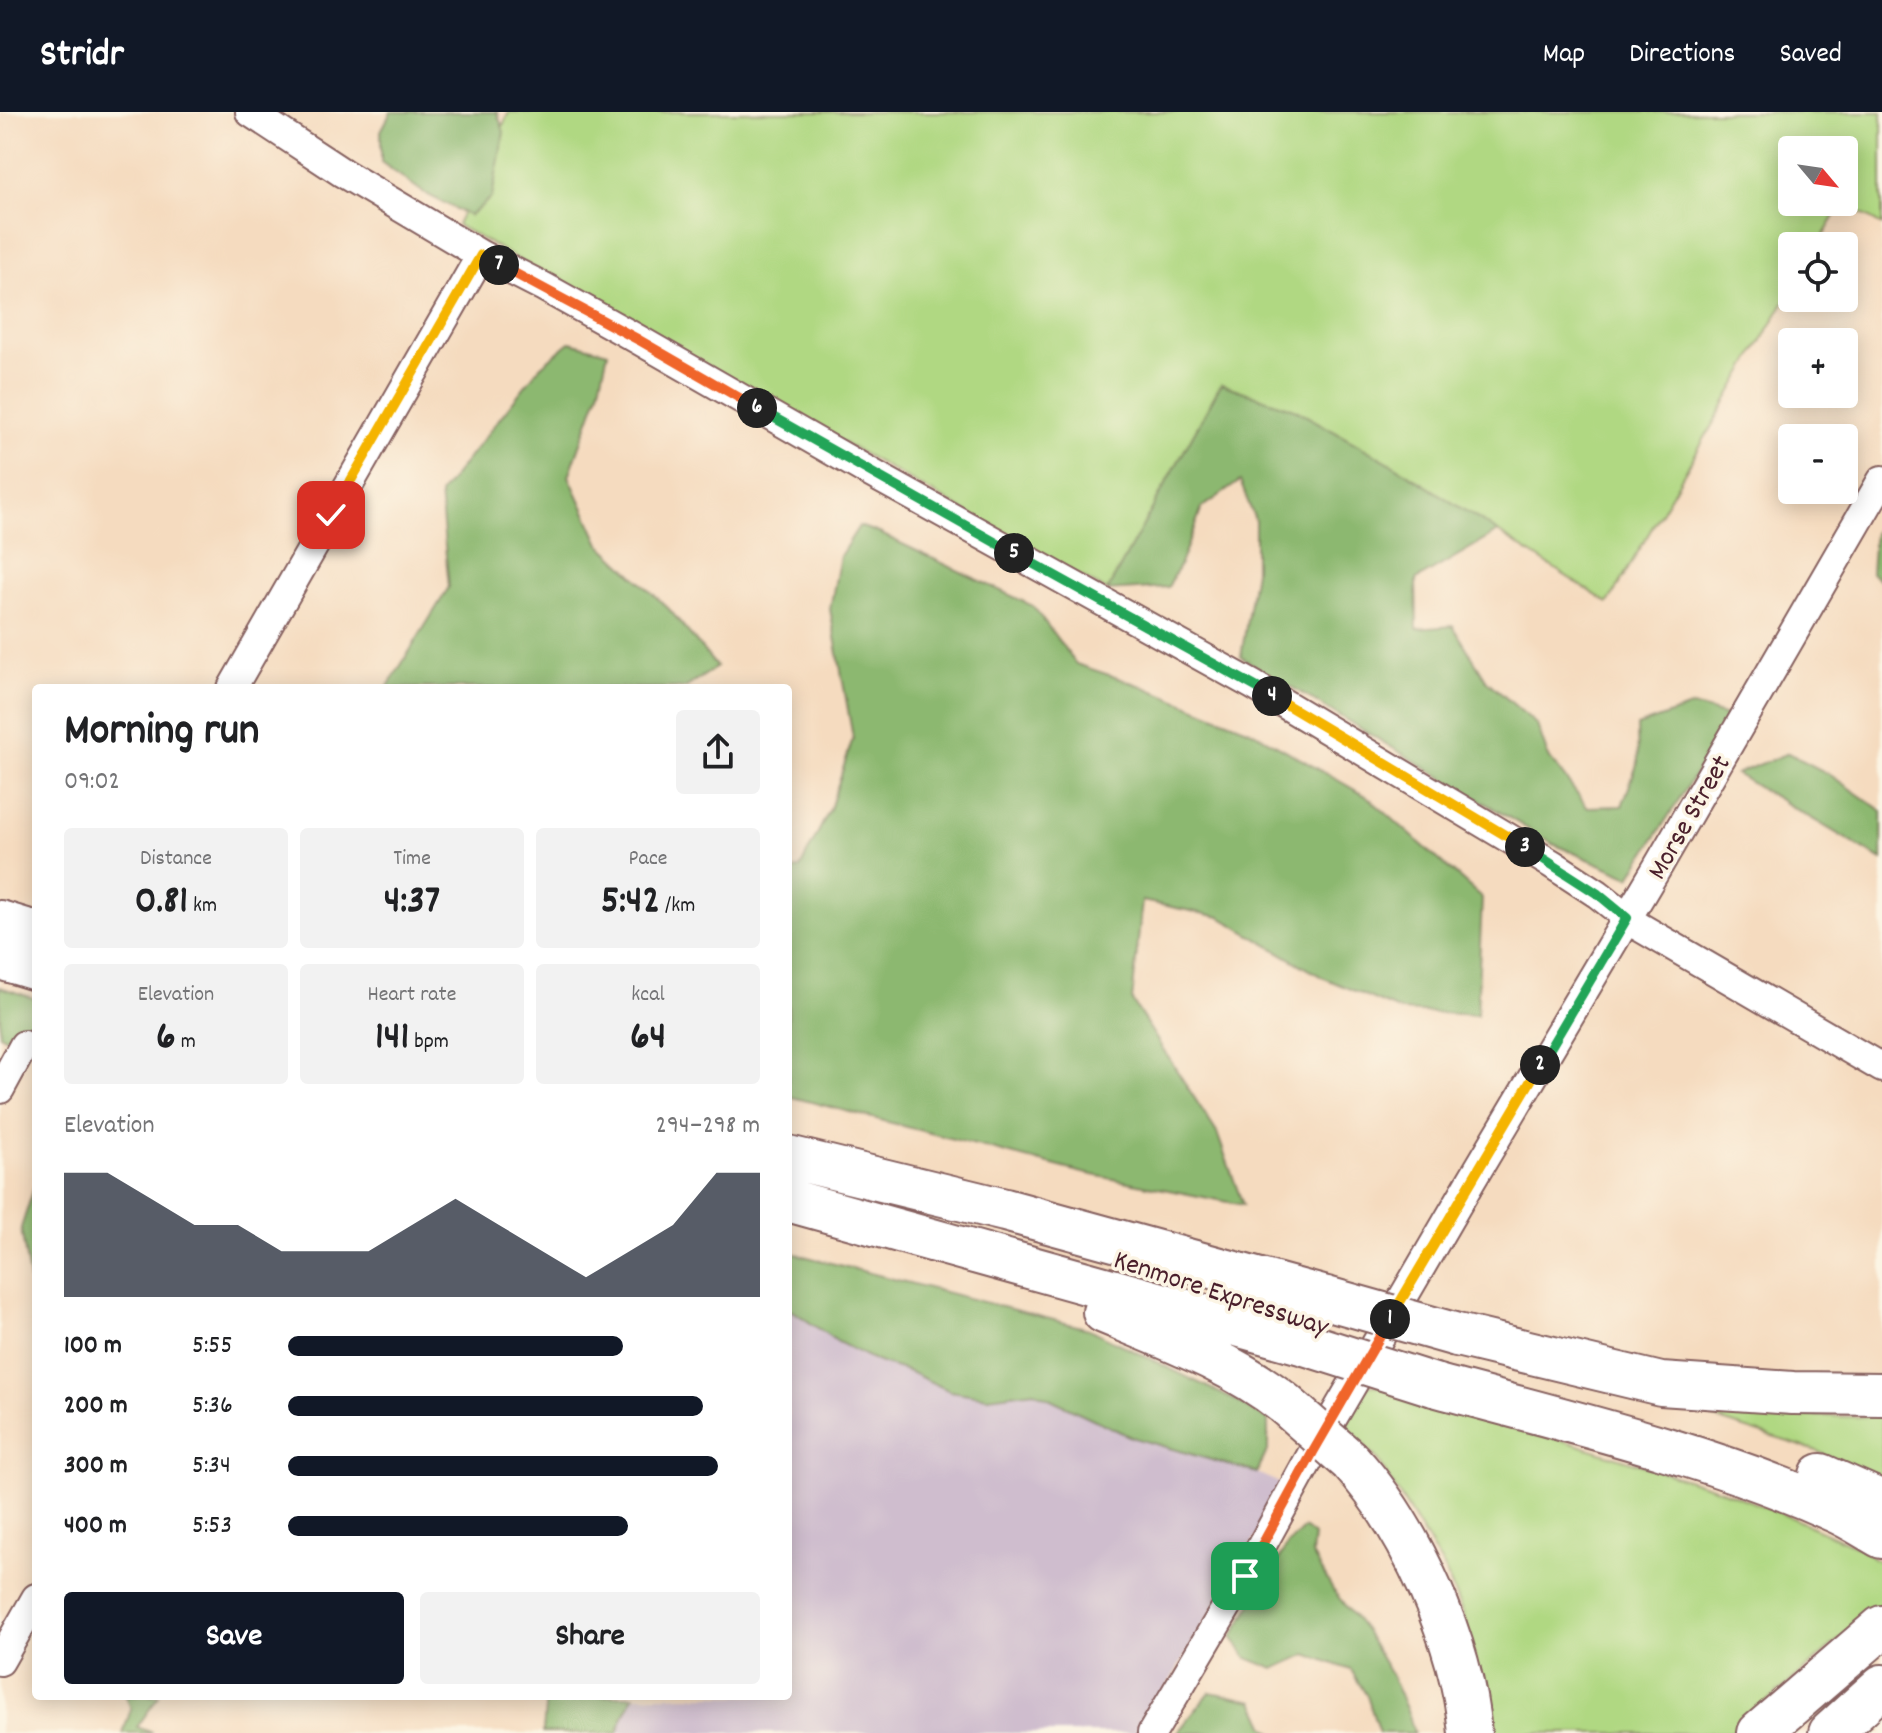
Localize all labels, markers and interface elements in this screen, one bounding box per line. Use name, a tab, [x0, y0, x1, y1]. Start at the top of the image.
text: Stridr	[40, 29, 124, 84]
text: Map	[1543, 36, 1585, 76]
text: Directions	[1629, 36, 1735, 76]
text: Saved	[1779, 36, 1842, 76]
north arrow	[1778, 136, 1858, 216]
map controls	[1778, 136, 1858, 504]
button: locate	[1778, 232, 1858, 312]
pin: 7	[479, 245, 519, 285]
text: 7	[495, 249, 503, 280]
button: +	[1778, 328, 1858, 408]
pin: 6	[737, 388, 777, 428]
text: 6	[752, 392, 762, 423]
button: −	[1778, 424, 1858, 504]
pin	[297, 481, 365, 549]
icon: check	[309, 493, 353, 537]
pin: 5	[994, 533, 1034, 573]
text: 5	[1009, 537, 1019, 568]
pin: 4	[1252, 676, 1292, 716]
text: 4	[1267, 680, 1277, 711]
text: Morning run	[64, 702, 259, 765]
button: share	[676, 710, 760, 794]
street label: Morse Street	[1640, 749, 1743, 888]
text: 09:02	[64, 764, 120, 801]
pin: 3	[1505, 827, 1545, 867]
text: 3	[1520, 831, 1530, 862]
text: Distance	[140, 844, 212, 875]
text: Time	[393, 844, 431, 875]
text: Pace	[629, 844, 667, 875]
text: 0.81	[135, 875, 188, 932]
text: 4:37	[384, 875, 440, 932]
text: 5:42	[601, 875, 660, 932]
text: km	[188, 891, 217, 922]
text: /km	[660, 891, 695, 922]
text: Elevation	[138, 980, 214, 1011]
text: Heart rate	[368, 980, 456, 1011]
text: kcal	[631, 980, 665, 1011]
text: 6	[156, 1011, 176, 1068]
text: 141	[375, 1011, 409, 1068]
text: 64	[630, 1011, 666, 1068]
text: m	[176, 1027, 196, 1058]
text: bpm	[409, 1027, 449, 1058]
pin: 2	[1520, 1045, 1560, 1085]
text: 2	[1535, 1049, 1545, 1080]
text: Elevation	[64, 1108, 154, 1145]
text: 294–298 m	[656, 1108, 760, 1145]
street label: Kenmore Expressway	[1108, 1242, 1334, 1350]
pin: 1	[1370, 1299, 1410, 1339]
text: 1	[1388, 1303, 1392, 1334]
text: 100 m	[64, 1328, 122, 1365]
text: 5:55	[192, 1328, 232, 1365]
text: 200 m	[64, 1388, 128, 1425]
text: 5:36	[192, 1388, 233, 1425]
text: 300 m	[64, 1448, 128, 1485]
text: 5:34	[192, 1448, 231, 1485]
text: 400 m	[64, 1508, 127, 1545]
text: 5:53	[192, 1508, 232, 1545]
pin	[1211, 1542, 1279, 1610]
icon: arrive	[1223, 1554, 1267, 1598]
button: Save	[64, 1592, 404, 1684]
button: Share	[420, 1592, 760, 1684]

